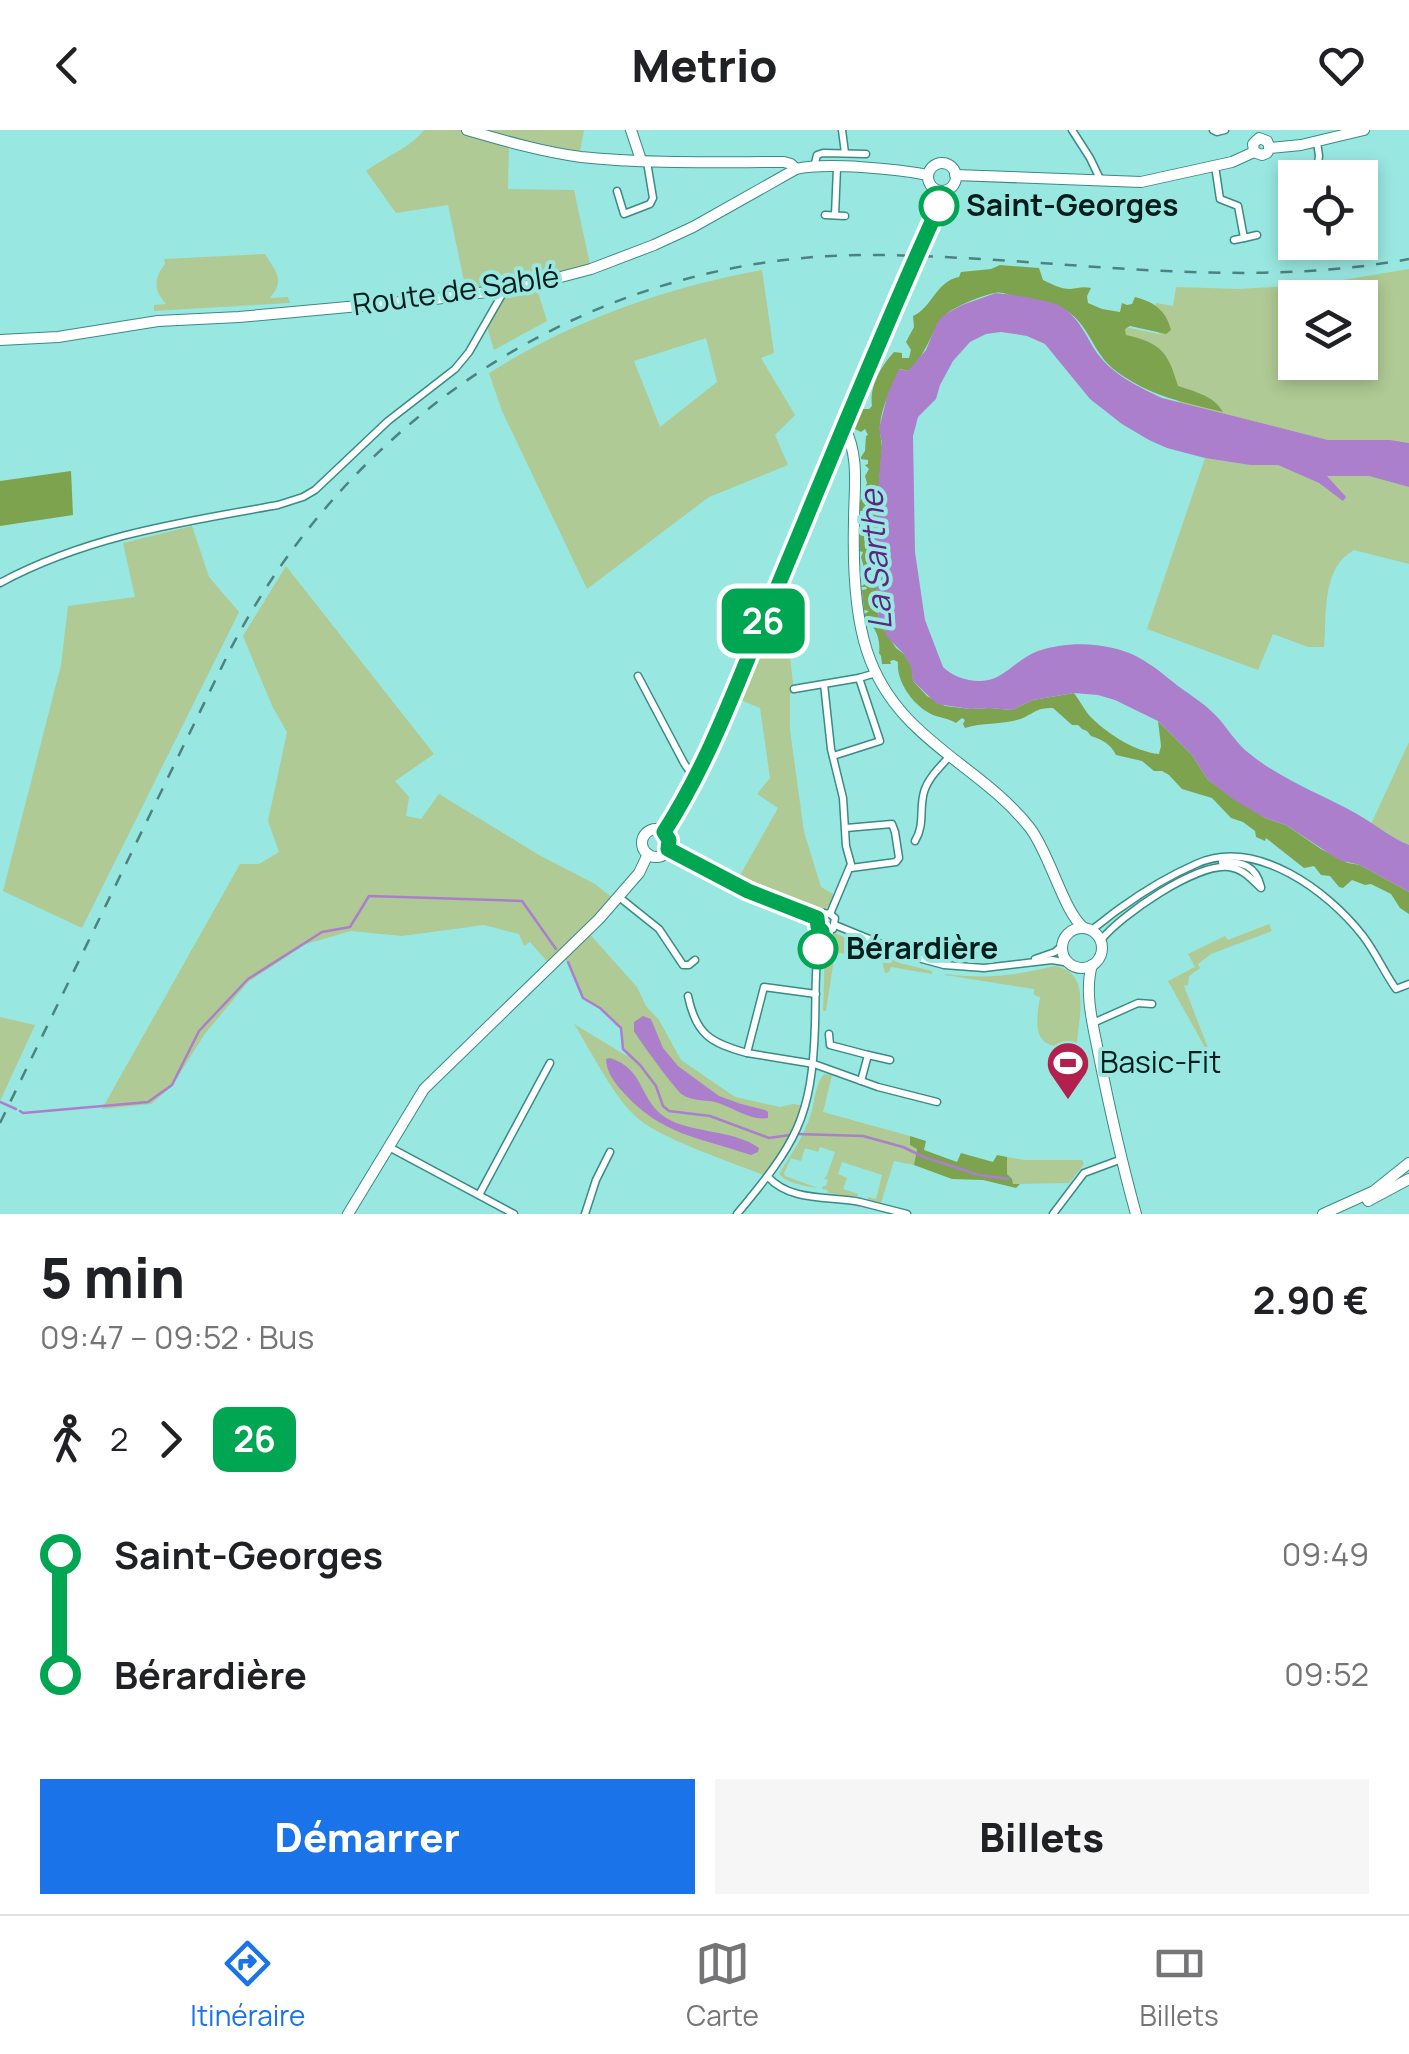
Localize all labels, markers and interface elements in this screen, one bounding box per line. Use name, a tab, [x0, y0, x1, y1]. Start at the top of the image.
text: Metrio	[631, 34, 778, 96]
icon: back	[40, 38, 95, 93]
icon: heart	[1314, 38, 1369, 93]
map controls	[1278, 160, 1378, 380]
button: locate	[1278, 160, 1378, 260]
place label: Saint-Georges	[966, 184, 1179, 225]
marker: Saint-Georges	[920, 187, 958, 225]
street label: Route de Sablé	[350, 255, 562, 324]
button: layers	[1278, 280, 1378, 380]
water label: La Sarthe	[848, 486, 902, 631]
line badge: 26	[718, 588, 808, 654]
text: 26	[742, 597, 784, 645]
place label: Bérardière	[846, 927, 998, 968]
marker: Bérardière	[799, 930, 837, 968]
sports icon: Basic-Fit	[1045, 1040, 1091, 1101]
place label: Basic-Fit	[1100, 1041, 1221, 1082]
text: 5 min	[40, 1239, 185, 1315]
text: 2.90 €	[1253, 1273, 1369, 1325]
text: 09:47 – 09:52 · Bus	[40, 1315, 314, 1359]
icon: walk	[40, 1412, 95, 1467]
icon: forward	[143, 1412, 198, 1467]
text: 26	[233, 1415, 276, 1463]
text: 2	[110, 1417, 128, 1461]
text: Saint-Georges	[114, 1528, 383, 1580]
text: 09:49	[1282, 1532, 1369, 1576]
text: Bérardière	[114, 1648, 307, 1700]
text: 09:52	[1284, 1652, 1369, 1696]
button: Démarrer	[40, 1779, 695, 1894]
button: Billets	[715, 1779, 1369, 1894]
tab: Itinéraire	[190, 1936, 305, 2034]
tab: Carte	[686, 1936, 759, 2034]
tab: Billets	[1140, 1936, 1219, 2034]

